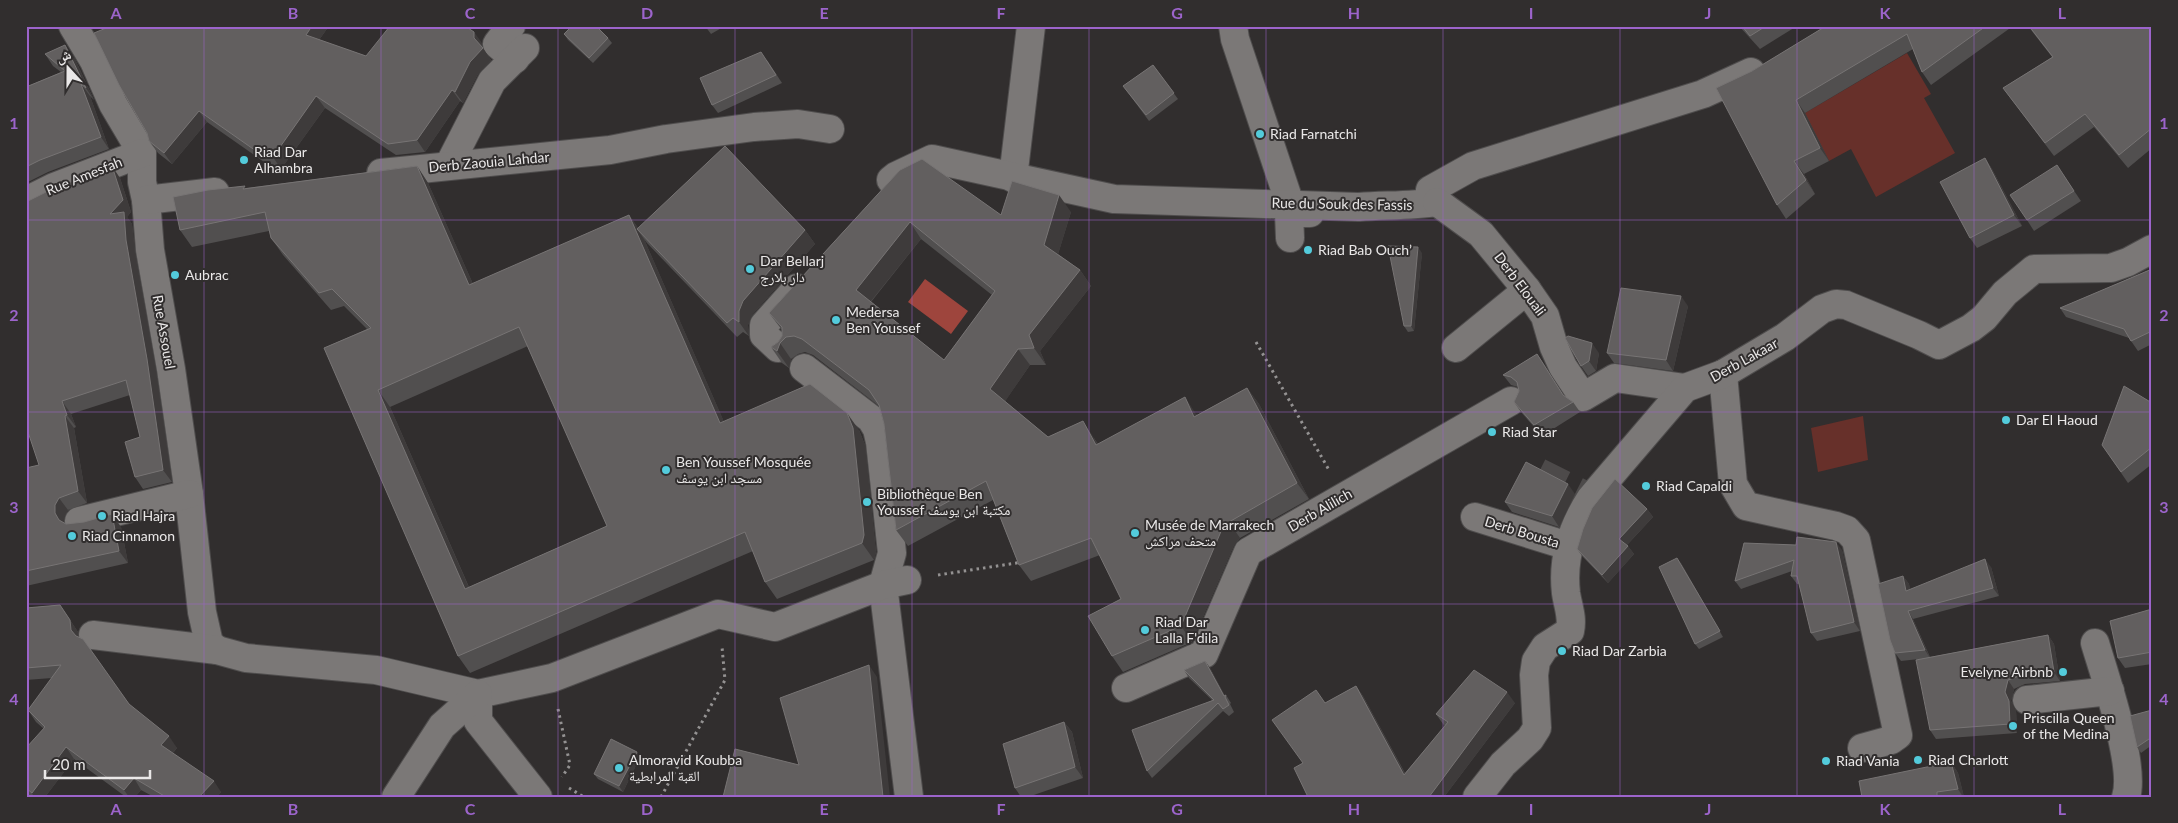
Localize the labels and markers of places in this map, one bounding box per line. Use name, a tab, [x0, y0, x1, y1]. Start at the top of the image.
place label: Riad Farnatchi	[1270, 125, 1357, 142]
marker: Riad Farnatchi	[1254, 128, 1266, 140]
place label: Riad Dar Alhambra	[254, 143, 313, 176]
marker: Riad Dar Alhambra	[238, 154, 250, 166]
place label: Riad Bab Ouch’	[1318, 241, 1412, 258]
marker: Riad Bab Ouch’	[1302, 244, 1314, 256]
place label: Dar Bellarj دار بلارج	[760, 252, 824, 287]
marker: Dar Bellarj دار بلارج	[744, 263, 756, 275]
place label: Aubrac	[185, 266, 229, 283]
marker: Aubrac	[169, 269, 181, 281]
place label: Medersa Ben Youssef	[846, 303, 921, 336]
marker: Medersa Ben Youssef	[830, 314, 842, 326]
place label: Dar El Haoud	[2016, 411, 2098, 428]
marker: Dar El Haoud	[2000, 414, 2012, 426]
place label: Riad Star	[1502, 423, 1557, 440]
marker: Riad Star	[1486, 426, 1498, 438]
place label: Ben Youssef Mosquée مسجد ابن يوسف	[676, 453, 811, 487]
marker: Ben Youssef Mosquée مسجد ابن يوسف	[660, 464, 672, 476]
place label: Riad Capaldi	[1656, 477, 1732, 494]
marker: Riad Capaldi	[1640, 480, 1652, 492]
place label: Bibliothèque Ben Youssef مكتبة ابن يوسف	[877, 485, 1010, 519]
marker: Bibliothèque Ben Youssef مكتبة ابن يوسف	[861, 496, 873, 508]
place label: Riad Hajra	[112, 507, 175, 524]
marker: Riad Hajra	[96, 510, 108, 522]
place label: Musée de Marrakech متحف مراكش	[1145, 516, 1274, 550]
place label: Riad Cinnamon	[82, 527, 175, 544]
marker: Musée de Marrakech متحف مراكش	[1129, 527, 1141, 539]
marker: Riad Cinnamon	[66, 530, 78, 542]
place label: Riad Dar Lalla F'dila	[1155, 613, 1218, 646]
marker: Riad Dar Lalla F'dila	[1139, 624, 1151, 636]
place label: Riad Dar Zarbia	[1572, 642, 1667, 659]
marker: Riad Dar Zarbia	[1556, 645, 1568, 657]
place label: Evelyne Airbnb	[1961, 663, 2053, 680]
marker: Evelyne Airbnb	[2057, 666, 2069, 678]
place label: Priscilla Queen of the Medina	[2023, 709, 2115, 742]
marker: Priscilla Queen of the Medina	[2007, 720, 2019, 732]
place label: Almoravid Koubba القبة المرابطية	[629, 751, 742, 785]
place label: Riad Charlott	[1928, 751, 2009, 768]
place label: Riad Vania	[1836, 752, 1899, 769]
marker: Riad Charlott	[1912, 754, 1924, 766]
marker: Riad Vania	[1820, 755, 1832, 767]
marker: Almoravid Koubba القبة المرابطية	[613, 762, 625, 774]

